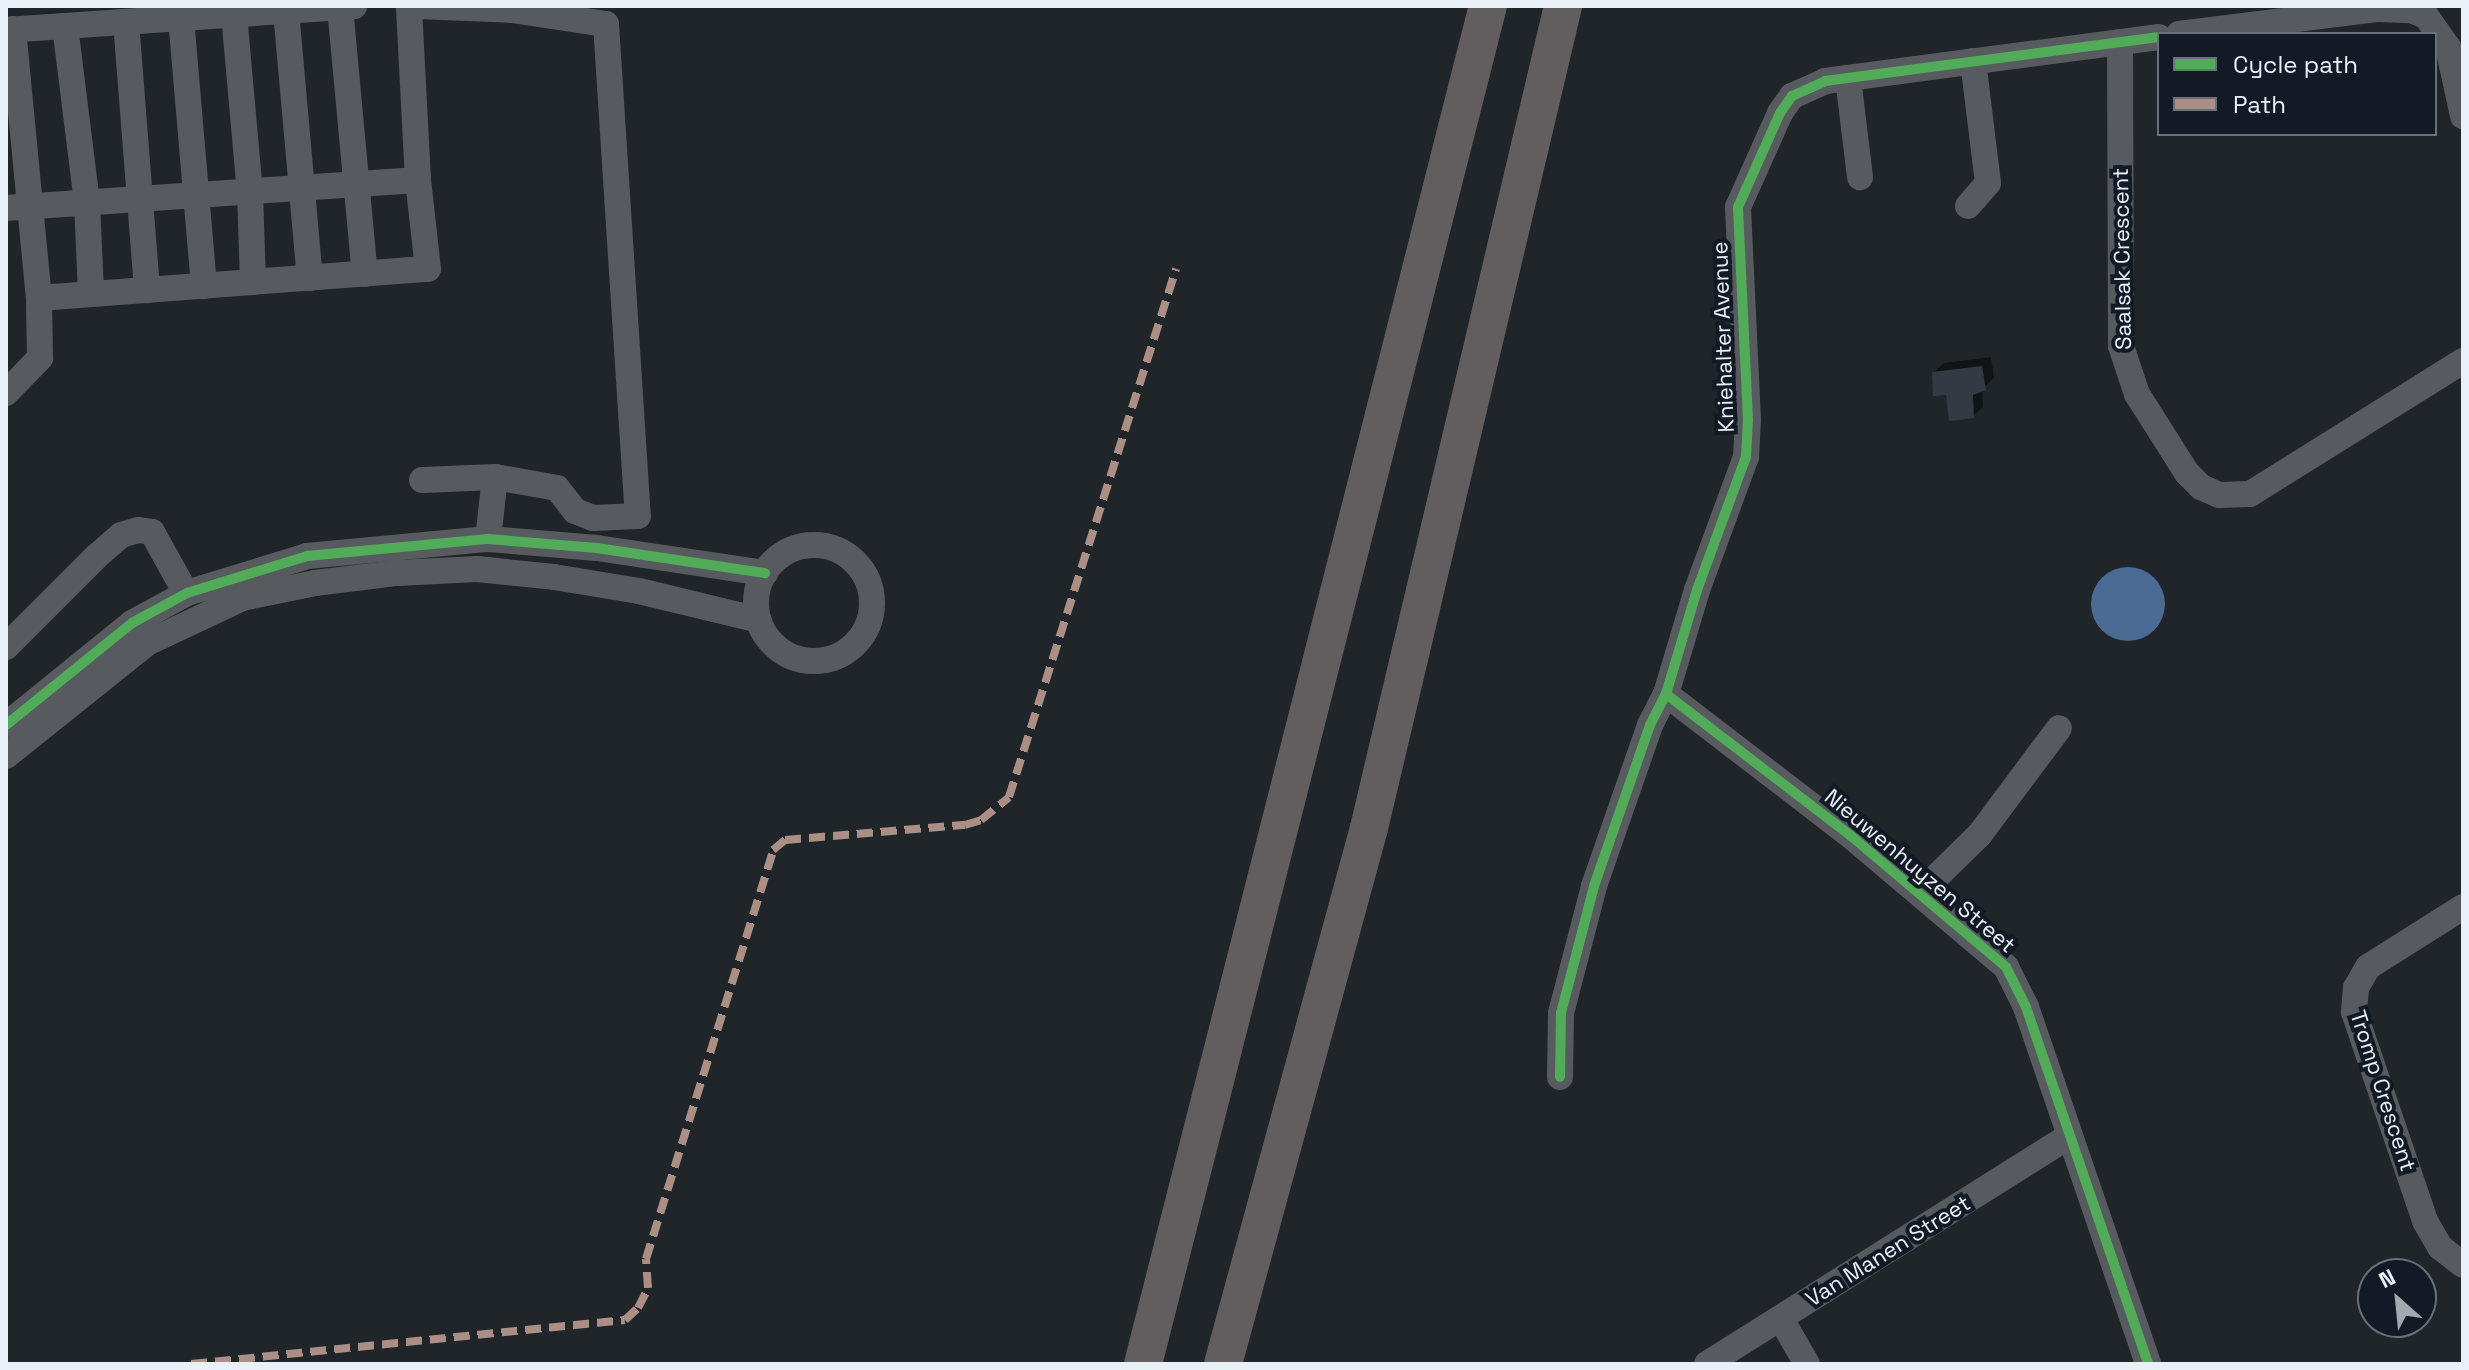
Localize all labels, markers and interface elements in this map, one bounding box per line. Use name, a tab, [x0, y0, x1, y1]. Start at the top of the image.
legend	[2157, 32, 2437, 136]
text: Cycle path	[2233, 49, 2358, 80]
text: Path	[2233, 89, 2286, 120]
street label: Saalsak Crescent	[2107, 168, 2137, 350]
street label: Kniehalter Avenue	[1706, 241, 1740, 433]
street label: Nieuwenhuyzen Street	[1819, 783, 2021, 959]
street label: Tromp Crescent	[2345, 1007, 2421, 1175]
street label: Van Manen Street	[1801, 1190, 1975, 1312]
north arrow	[2357, 1258, 2437, 1338]
text: N	[2374, 1263, 2400, 1294]

